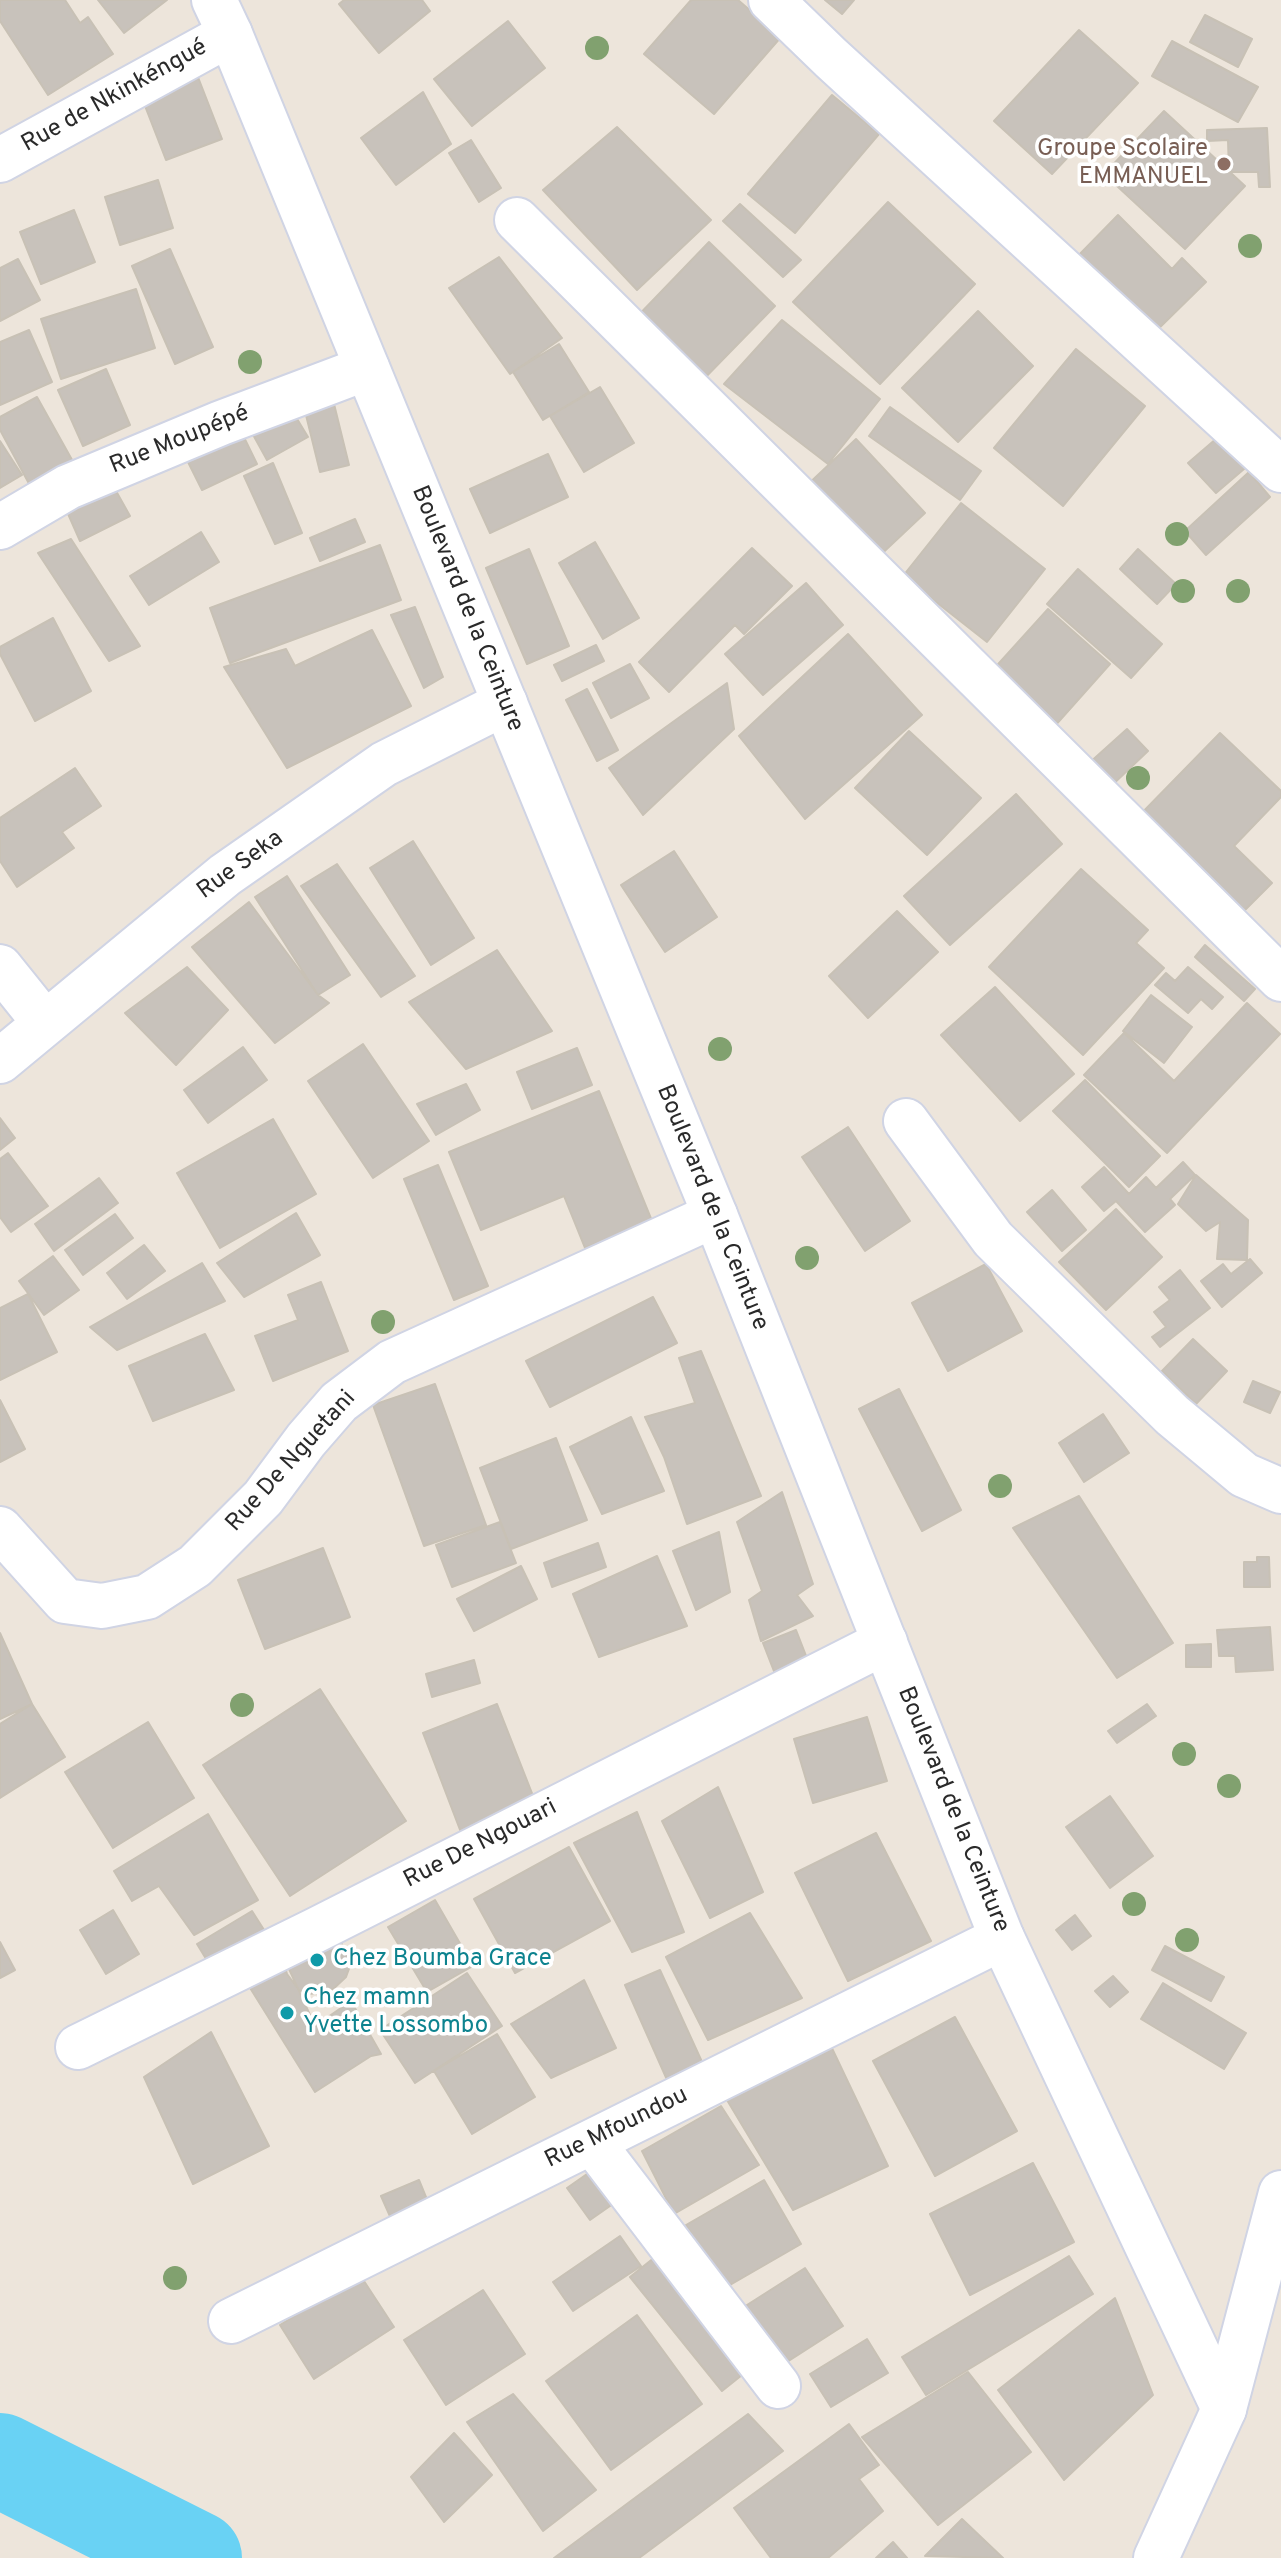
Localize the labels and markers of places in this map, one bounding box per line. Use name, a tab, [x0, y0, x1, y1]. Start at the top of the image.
place label: Groupe Scolaire EMMANUEL	[1037, 136, 1208, 192]
marker: Groupe Scolaire EMMANUEL	[1215, 155, 1233, 173]
place label: Chez Boumba Grace	[333, 1946, 552, 1974]
marker: Chez Boumba Grace	[308, 1951, 326, 1969]
place label: Chez mamn Yvette Lossombo	[303, 1985, 488, 2041]
marker: Chez mamn Yvette Lossombo	[278, 2004, 296, 2022]

